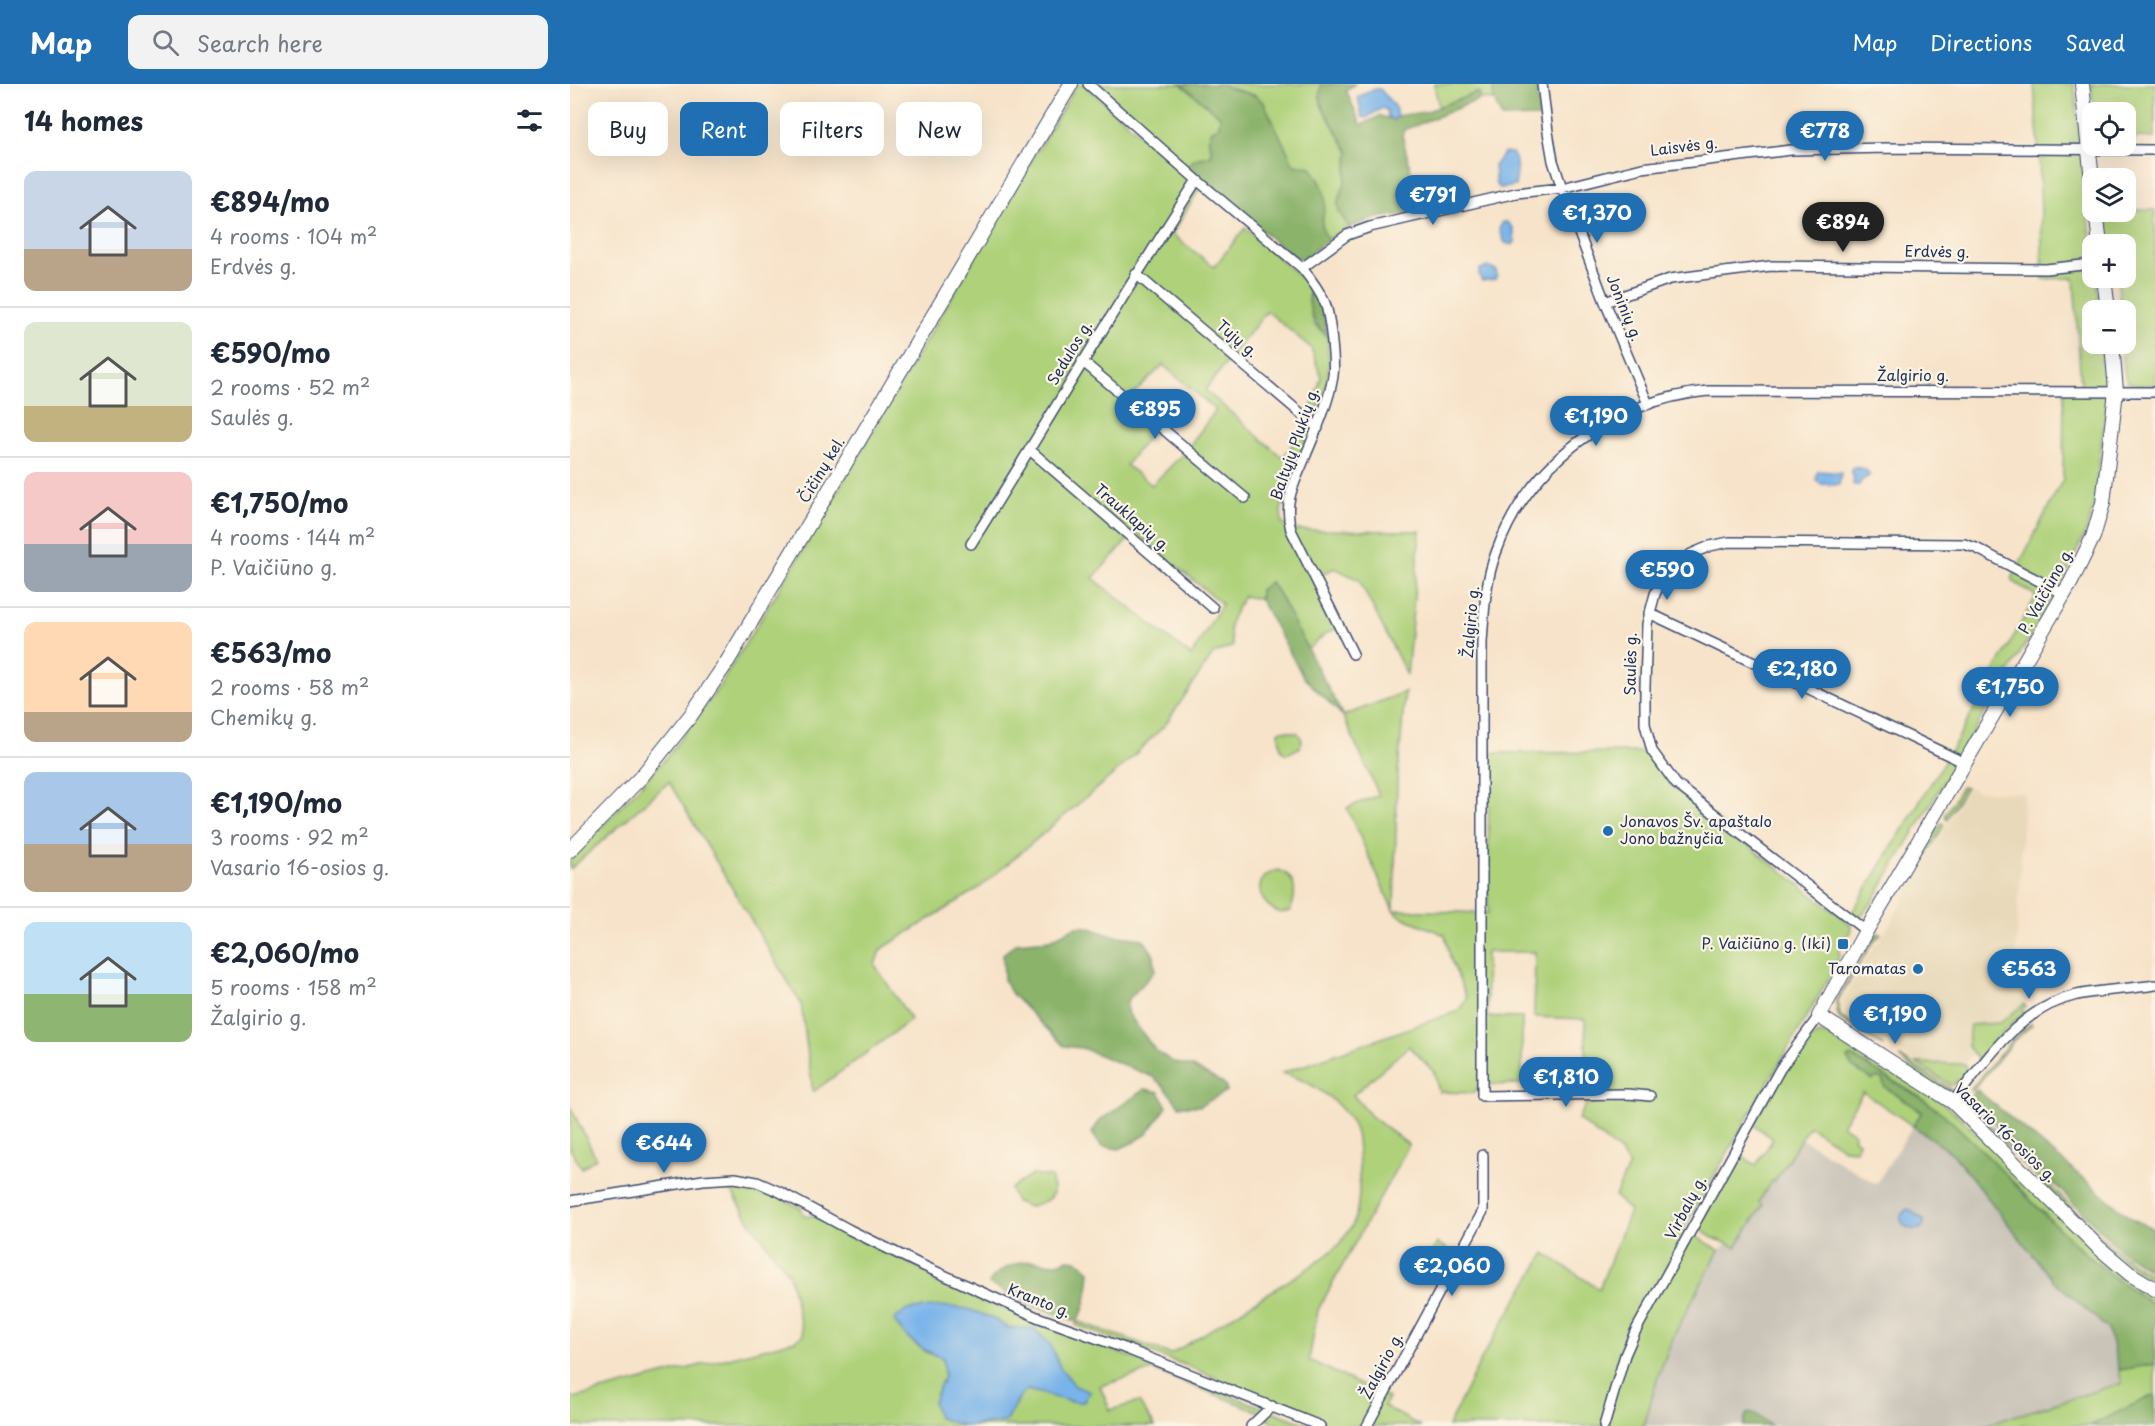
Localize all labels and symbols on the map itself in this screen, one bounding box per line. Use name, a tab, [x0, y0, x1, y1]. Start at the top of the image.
pin: €778	[1789, 111, 1861, 162]
street label: Laisvės g.	[1649, 130, 1719, 161]
pin: €791	[1397, 175, 1469, 226]
pin: €1,370	[1548, 193, 1646, 244]
pin: €894	[1807, 202, 1879, 253]
street label: Erdvės g.	[1904, 238, 1970, 263]
street label: Joninių g.	[1602, 271, 1649, 344]
street label: Tujų g.	[1212, 314, 1264, 362]
street label: Sedulos g.	[1040, 316, 1097, 389]
street label: Žalgirio g.	[1877, 363, 1949, 386]
street label: Baltųjų Plukių g.	[1264, 384, 1324, 503]
pin: €895	[1119, 389, 1191, 440]
pin: €1,190	[1547, 396, 1645, 447]
street label: Čičinų kel.	[792, 432, 850, 507]
street label: Trauklapių g.	[1090, 477, 1176, 556]
street label: P. Vaičiūno g.	[2011, 543, 2078, 638]
pin: €590	[1631, 550, 1703, 601]
street label: Žalgirio g.	[1455, 585, 1484, 659]
street label: Saulės g.	[1617, 632, 1642, 696]
pin: €2,180	[1753, 649, 1851, 700]
pin: €1,750	[1961, 667, 2059, 718]
place label: Jonavos Šv. apaštalo Jono bažnyčia	[1620, 809, 1772, 849]
marker: Jonavos Šv. apaštalo Jono bažnyčia	[1601, 824, 1615, 838]
place label: P. Vaičiūno g. (Iki)	[1702, 931, 1831, 954]
marker: P. Vaičiūno g. (Iki)	[1836, 937, 1850, 951]
pin: €563	[1993, 949, 2065, 1000]
place label: Taromatas	[1828, 956, 1906, 979]
marker: Taromatas	[1911, 962, 1925, 976]
pin: €1,190	[1846, 994, 1944, 1045]
pin: €1,810	[1517, 1057, 1615, 1108]
street label: Vasario 16-osios g.	[1950, 1077, 2062, 1187]
pin: €644	[628, 1123, 700, 1174]
street label: Virbalų g.	[1658, 1171, 1711, 1243]
pin: €2,060	[1403, 1246, 1501, 1297]
street label: Kranto g.	[1005, 1277, 1074, 1323]
street label: Žalgirio g.	[1354, 1328, 1408, 1403]

